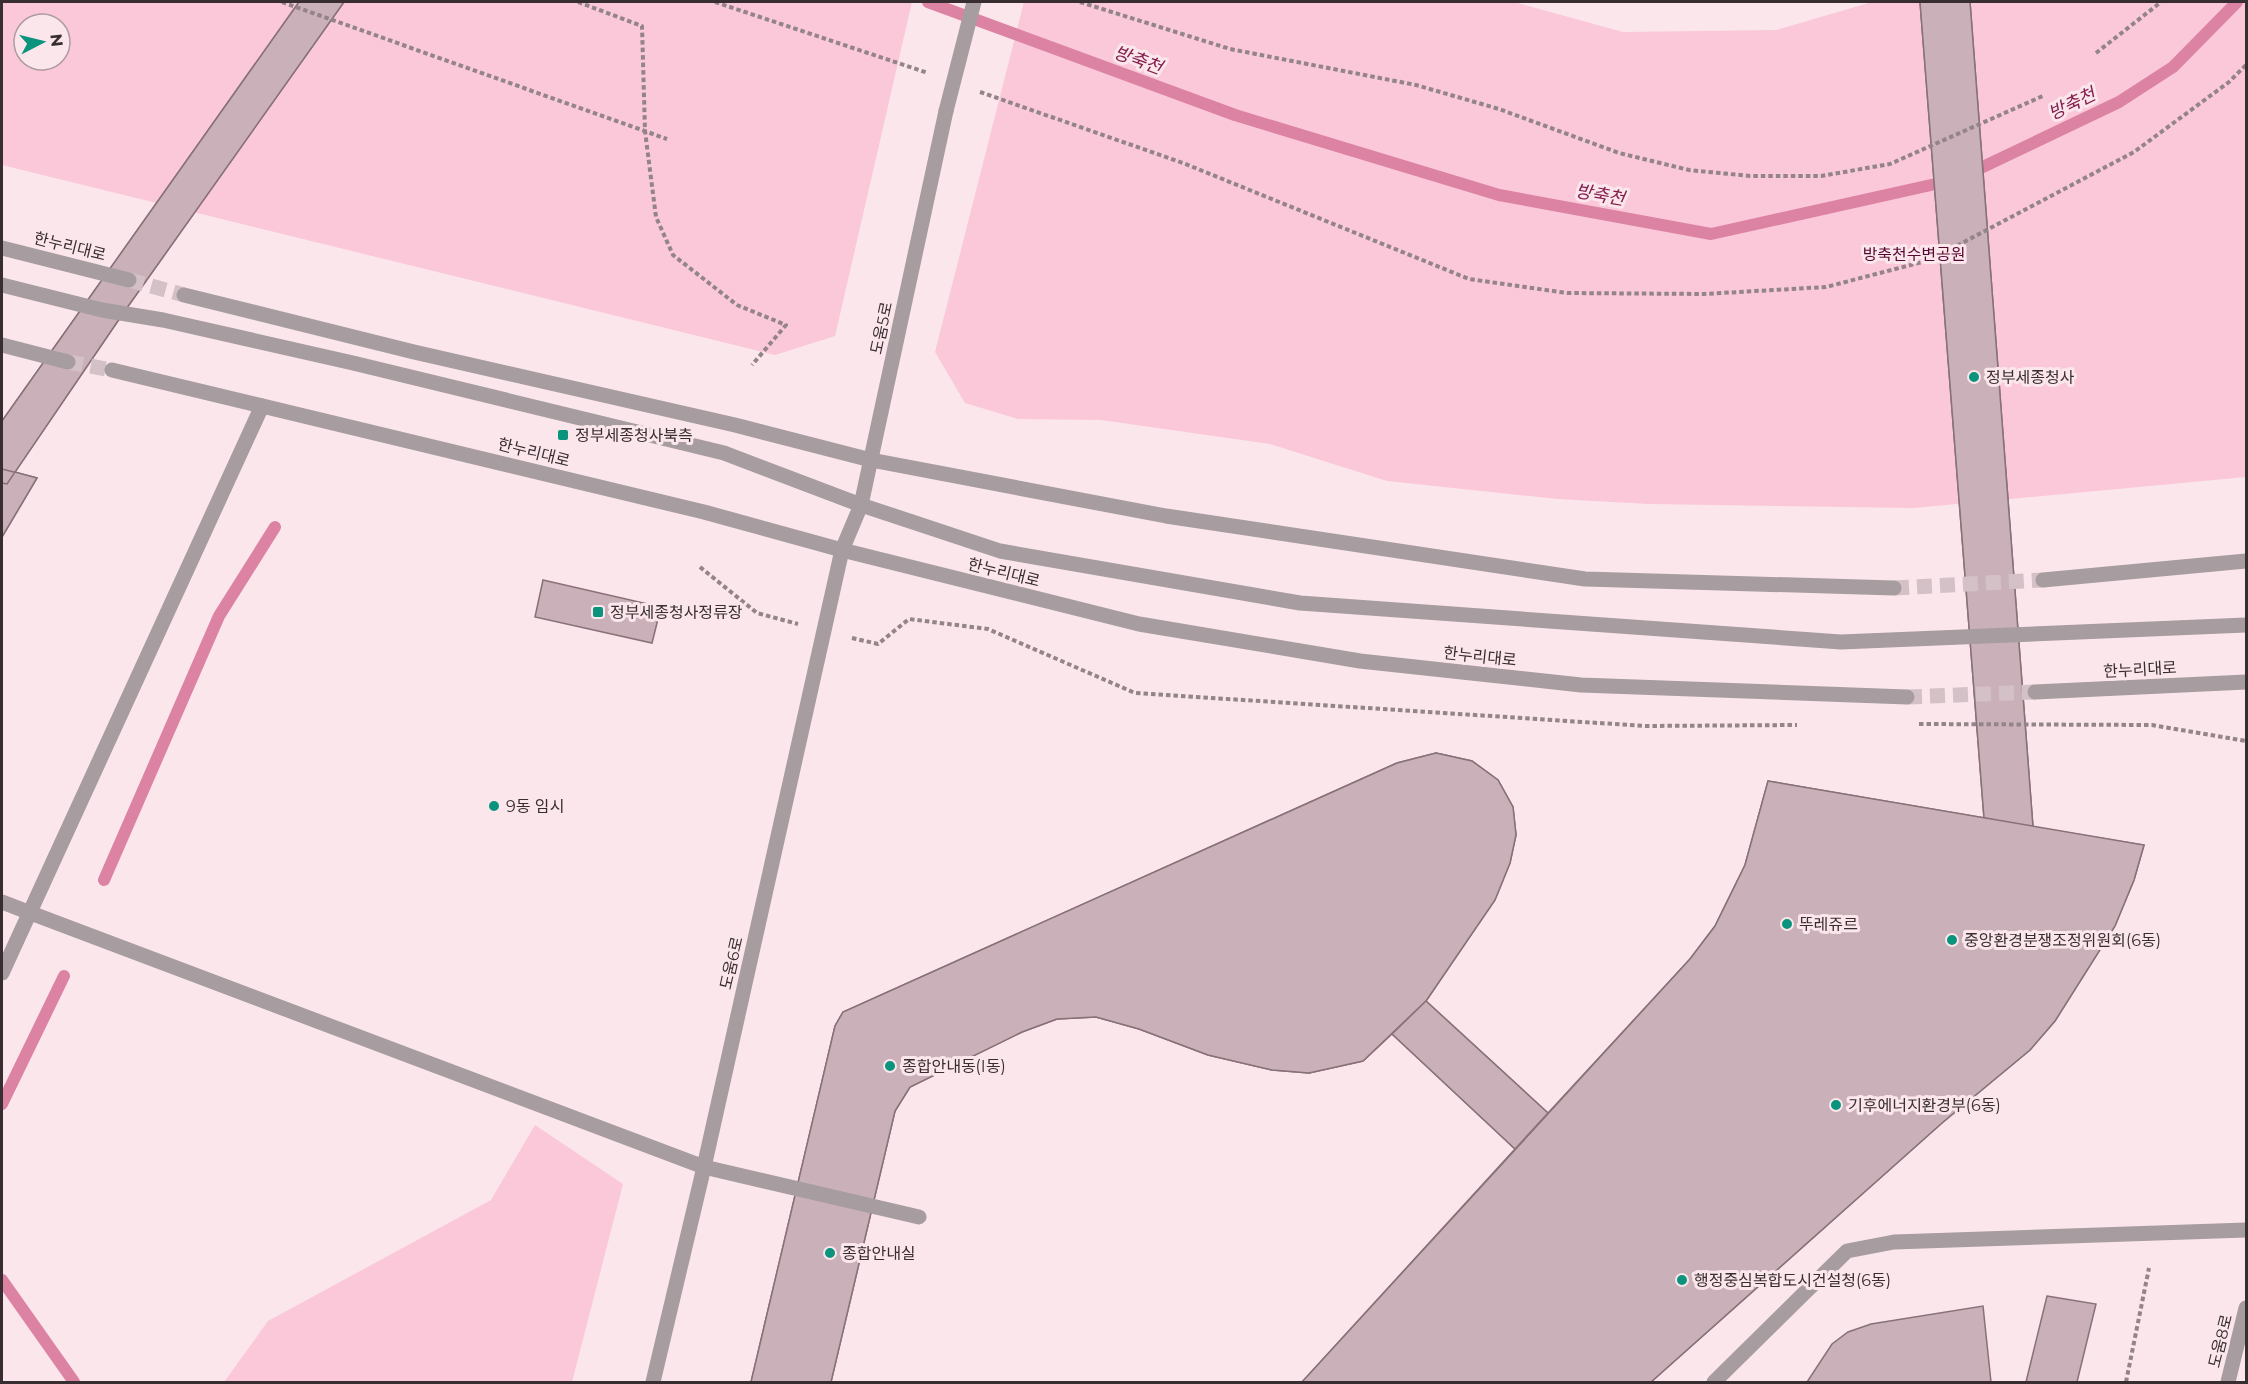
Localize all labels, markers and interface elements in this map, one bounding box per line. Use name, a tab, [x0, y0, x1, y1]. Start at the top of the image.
north arrow	[12, 12, 72, 72]
text: N	[46, 33, 67, 48]
water label: 방축천	[1111, 41, 1167, 80]
water label: 방축천	[2045, 82, 2101, 125]
water label: 방축천	[1574, 180, 1629, 211]
street label: 한누리대로	[32, 228, 108, 265]
park label: 방축천수변공원	[1862, 245, 1966, 264]
street label: 도움5로	[867, 300, 896, 356]
place label: 정부세종청사	[1986, 368, 2075, 387]
marker: 정부세종청사	[1967, 370, 1981, 384]
place label: 정부세종청사북측	[575, 426, 693, 445]
marker: 정부세종청사북측	[556, 428, 570, 442]
street label: 한누리대로	[496, 434, 572, 471]
street label: 한누리대로	[966, 554, 1042, 591]
place label: 정부세종청사정류장	[610, 603, 743, 622]
marker: 정부세종청사정류장	[591, 605, 605, 619]
street label: 한누리대로	[1442, 643, 1518, 670]
street label: 한누리대로	[2103, 658, 2178, 681]
place label: 9동 임시	[506, 797, 564, 816]
marker: 9동 임시	[487, 799, 501, 813]
place label: 뚜레쥬르	[1799, 915, 1858, 934]
marker: 뚜레쥬르	[1780, 917, 1794, 931]
place label: 중앙환경분쟁조정위원회(6동)	[1964, 931, 2161, 950]
marker: 중앙환경분쟁조정위원회(6동)	[1945, 933, 1959, 947]
street label: 도움6로	[716, 934, 747, 992]
place label: 종합안내동(I동)	[902, 1057, 1006, 1076]
marker: 종합안내동(I동)	[883, 1059, 897, 1073]
place label: 기후에너지환경부(6동)	[1848, 1096, 2001, 1115]
marker: 기후에너지환경부(6동)	[1829, 1098, 1843, 1112]
place label: 종합안내실	[842, 1244, 916, 1263]
marker: 종합안내실	[823, 1246, 837, 1260]
place label: 행정중심복합도시건설청(6동)	[1694, 1271, 1891, 1290]
marker: 행정중심복합도시건설청(6동)	[1675, 1273, 1689, 1287]
street label: 도움8로	[2205, 1312, 2236, 1370]

